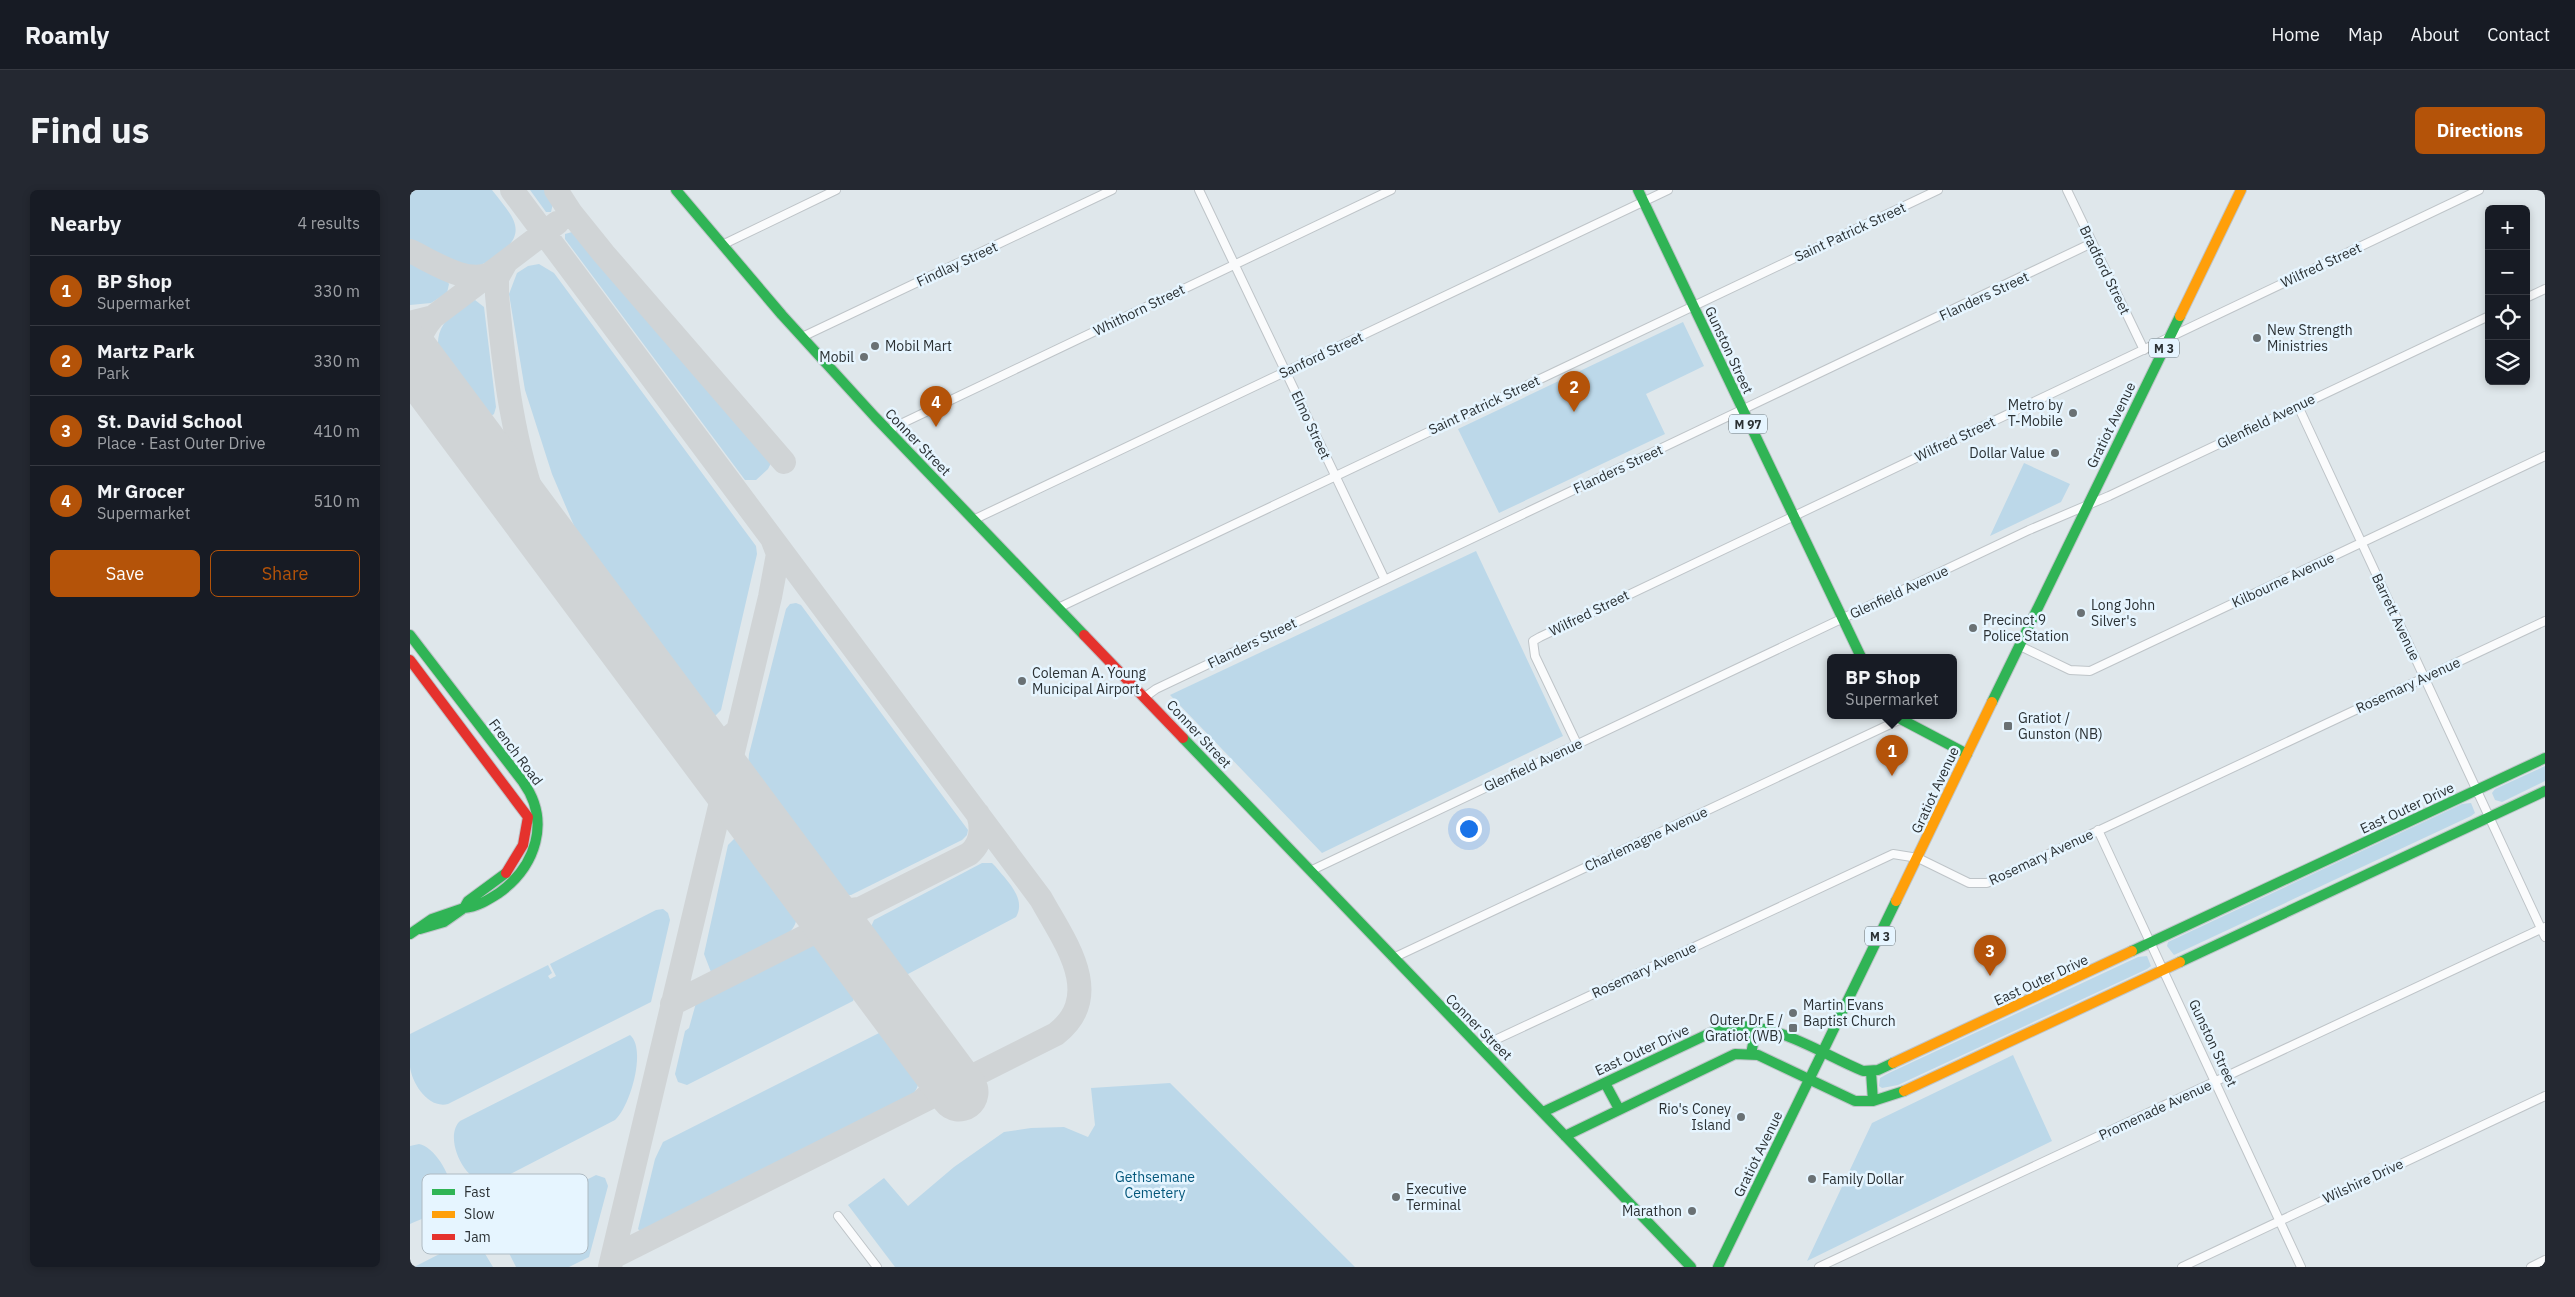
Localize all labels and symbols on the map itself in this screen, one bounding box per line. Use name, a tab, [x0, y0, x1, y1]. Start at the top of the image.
street label: Saint Patrick Street	[1791, 198, 1909, 266]
street label: Bradford Street	[2076, 222, 2134, 318]
street label: Findlay Street	[914, 237, 1000, 291]
street label: Wilfred Street	[2278, 238, 2364, 292]
street label: Flanders Street	[1936, 267, 2032, 325]
street label: Whithorn Street	[1090, 280, 1188, 340]
street label: Gunston Street	[1701, 303, 1757, 397]
place label: New Strength Ministries	[2267, 321, 2353, 355]
street label: Sanford Street	[1276, 328, 1366, 382]
marker: New Strength Ministries	[2251, 332, 2263, 344]
place label: Mobil Mart	[885, 337, 952, 355]
road number: M 3	[2149, 338, 2179, 358]
marker: Mobil Mart	[869, 340, 881, 352]
place label: Mobil	[819, 348, 854, 366]
marker: Mobil	[858, 351, 870, 363]
street label: Saint Patrick Street	[1425, 371, 1543, 439]
pin: 2	[1558, 371, 1590, 412]
street label: Gratiot Avenue	[2082, 379, 2140, 471]
pin: 4	[920, 386, 952, 427]
street label: Elmo Street	[1287, 388, 1335, 462]
street label: Glenfield Avenue	[2214, 389, 2318, 452]
place label: Metro by T-Mobile	[2008, 396, 2063, 430]
street label: Conner Street	[881, 404, 955, 480]
marker: Metro by T-Mobile	[2067, 407, 2079, 419]
street label: Wilfred Street	[1912, 412, 1998, 466]
road number: M 97	[1729, 414, 1767, 433]
street label: Flanders Street	[1570, 440, 1666, 498]
place label: Dollar Value	[1969, 444, 2045, 462]
marker: Dollar Value	[2049, 447, 2061, 459]
street label: Kilbourne Avenue	[2229, 548, 2337, 612]
street label: Glenfield Avenue	[1847, 561, 1951, 623]
street label: Barrett Avenue	[2368, 570, 2424, 664]
street label: Wilfred Street	[1546, 586, 1632, 640]
place label: Long John Silver's	[2091, 596, 2155, 630]
marker: Long John Silver's	[2075, 607, 2087, 619]
place label: Precinct 9 Police Station	[1983, 611, 2069, 645]
street label: Flanders Street	[1205, 614, 1299, 672]
marker: Precinct 9 Police Station	[1967, 622, 1979, 634]
street label: Rosemary Avenue	[2353, 653, 2463, 717]
place label: Coleman A. Young Municipal Airport	[1032, 664, 1147, 698]
marker: Coleman A. Young Municipal Airport	[1016, 675, 1028, 687]
street label: Conner Street	[1163, 696, 1235, 772]
place label: Gratiot / Gunston (NB)	[2018, 709, 2103, 743]
street label: French Road	[485, 715, 547, 789]
marker: Gratiot / Gunston (NB)	[2002, 720, 2014, 732]
street label: Glenfield Avenue	[1481, 734, 1585, 796]
pin: 1	[1876, 735, 1908, 776]
street label: Gratiot Avenue	[1907, 744, 1963, 836]
street label: East Outer Drive	[2357, 778, 2457, 838]
street label: Charlemagne Avenue	[1582, 802, 1711, 875]
your location	[1456, 816, 1482, 842]
street label: Rosemary Avenue	[1986, 825, 2096, 889]
road number: M 3	[1865, 926, 1895, 946]
pin: 3	[1974, 935, 2006, 976]
street label: Rosemary Avenue	[1589, 938, 1699, 1002]
street label: East Outer Drive	[1991, 950, 2091, 1010]
street label: Conner Street	[1442, 990, 1516, 1064]
place label: Martin Evans Baptist Church	[1803, 996, 1896, 1030]
street label: Gunston Street	[2185, 996, 2241, 1090]
marker: Martin Evans Baptist Church	[1787, 1007, 1799, 1019]
place label: Outer Dr E / Gratiot (WB)	[1705, 1011, 1783, 1045]
street label: East Outer Drive	[1592, 1020, 1692, 1080]
marker: Outer Dr E / Gratiot (WB)	[1787, 1022, 1799, 1034]
street label: Promenade Avenue	[2096, 1076, 2215, 1144]
place label: Rio's Coney Island	[1658, 1100, 1731, 1134]
street label: Gratiot Avenue	[1729, 1108, 1787, 1200]
marker: Rio's Coney Island	[1735, 1111, 1747, 1123]
street label: Wilshire Drive	[2320, 1154, 2406, 1207]
park label: Gethsemane Cemetery	[1115, 1168, 1195, 1202]
place label: Family Dollar	[1822, 1170, 1904, 1188]
marker: Family Dollar	[1806, 1173, 1818, 1185]
legend	[422, 1174, 588, 1254]
place label: Executive Terminal	[1406, 1180, 1467, 1214]
text: Fast	[464, 1183, 490, 1201]
marker: Executive Terminal	[1390, 1191, 1402, 1203]
place label: Marathon	[1622, 1202, 1682, 1220]
text: Slow	[464, 1205, 495, 1223]
marker: Marathon	[1686, 1205, 1698, 1217]
text: Jam	[464, 1228, 491, 1246]

